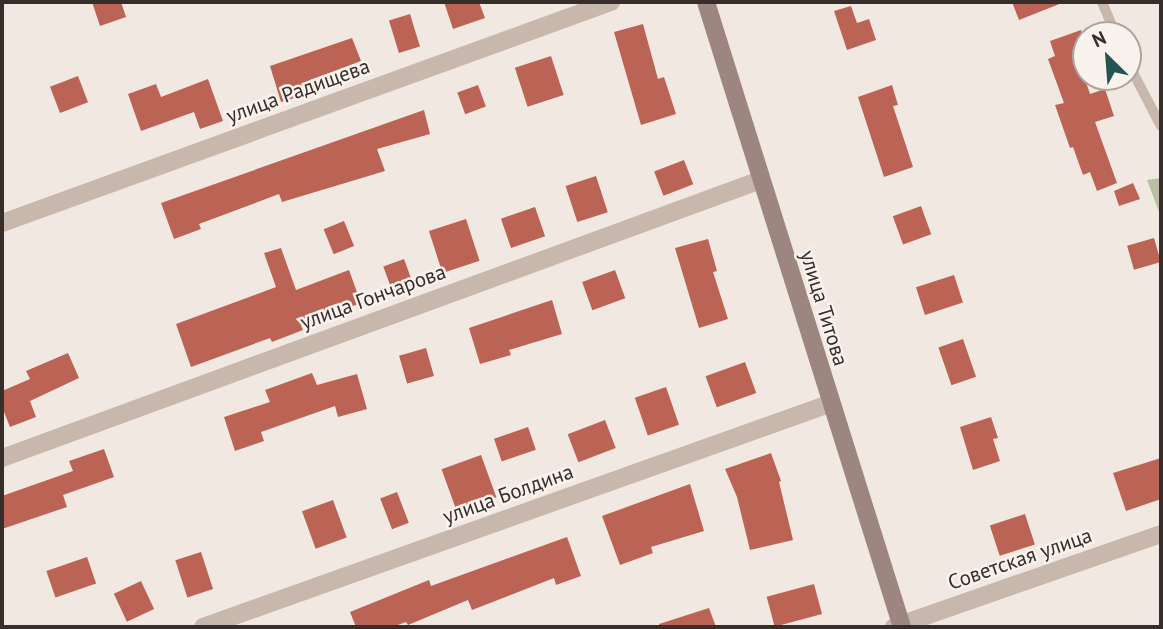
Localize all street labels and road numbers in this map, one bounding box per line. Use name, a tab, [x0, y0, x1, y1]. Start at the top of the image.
street label: улица Радищева	[223, 53, 373, 129]
street label: улица Титова	[794, 247, 854, 369]
street label: улица Гончарова	[297, 259, 449, 335]
street label: улица Болдина	[439, 459, 577, 529]
street label: Советская улица	[945, 523, 1095, 595]

